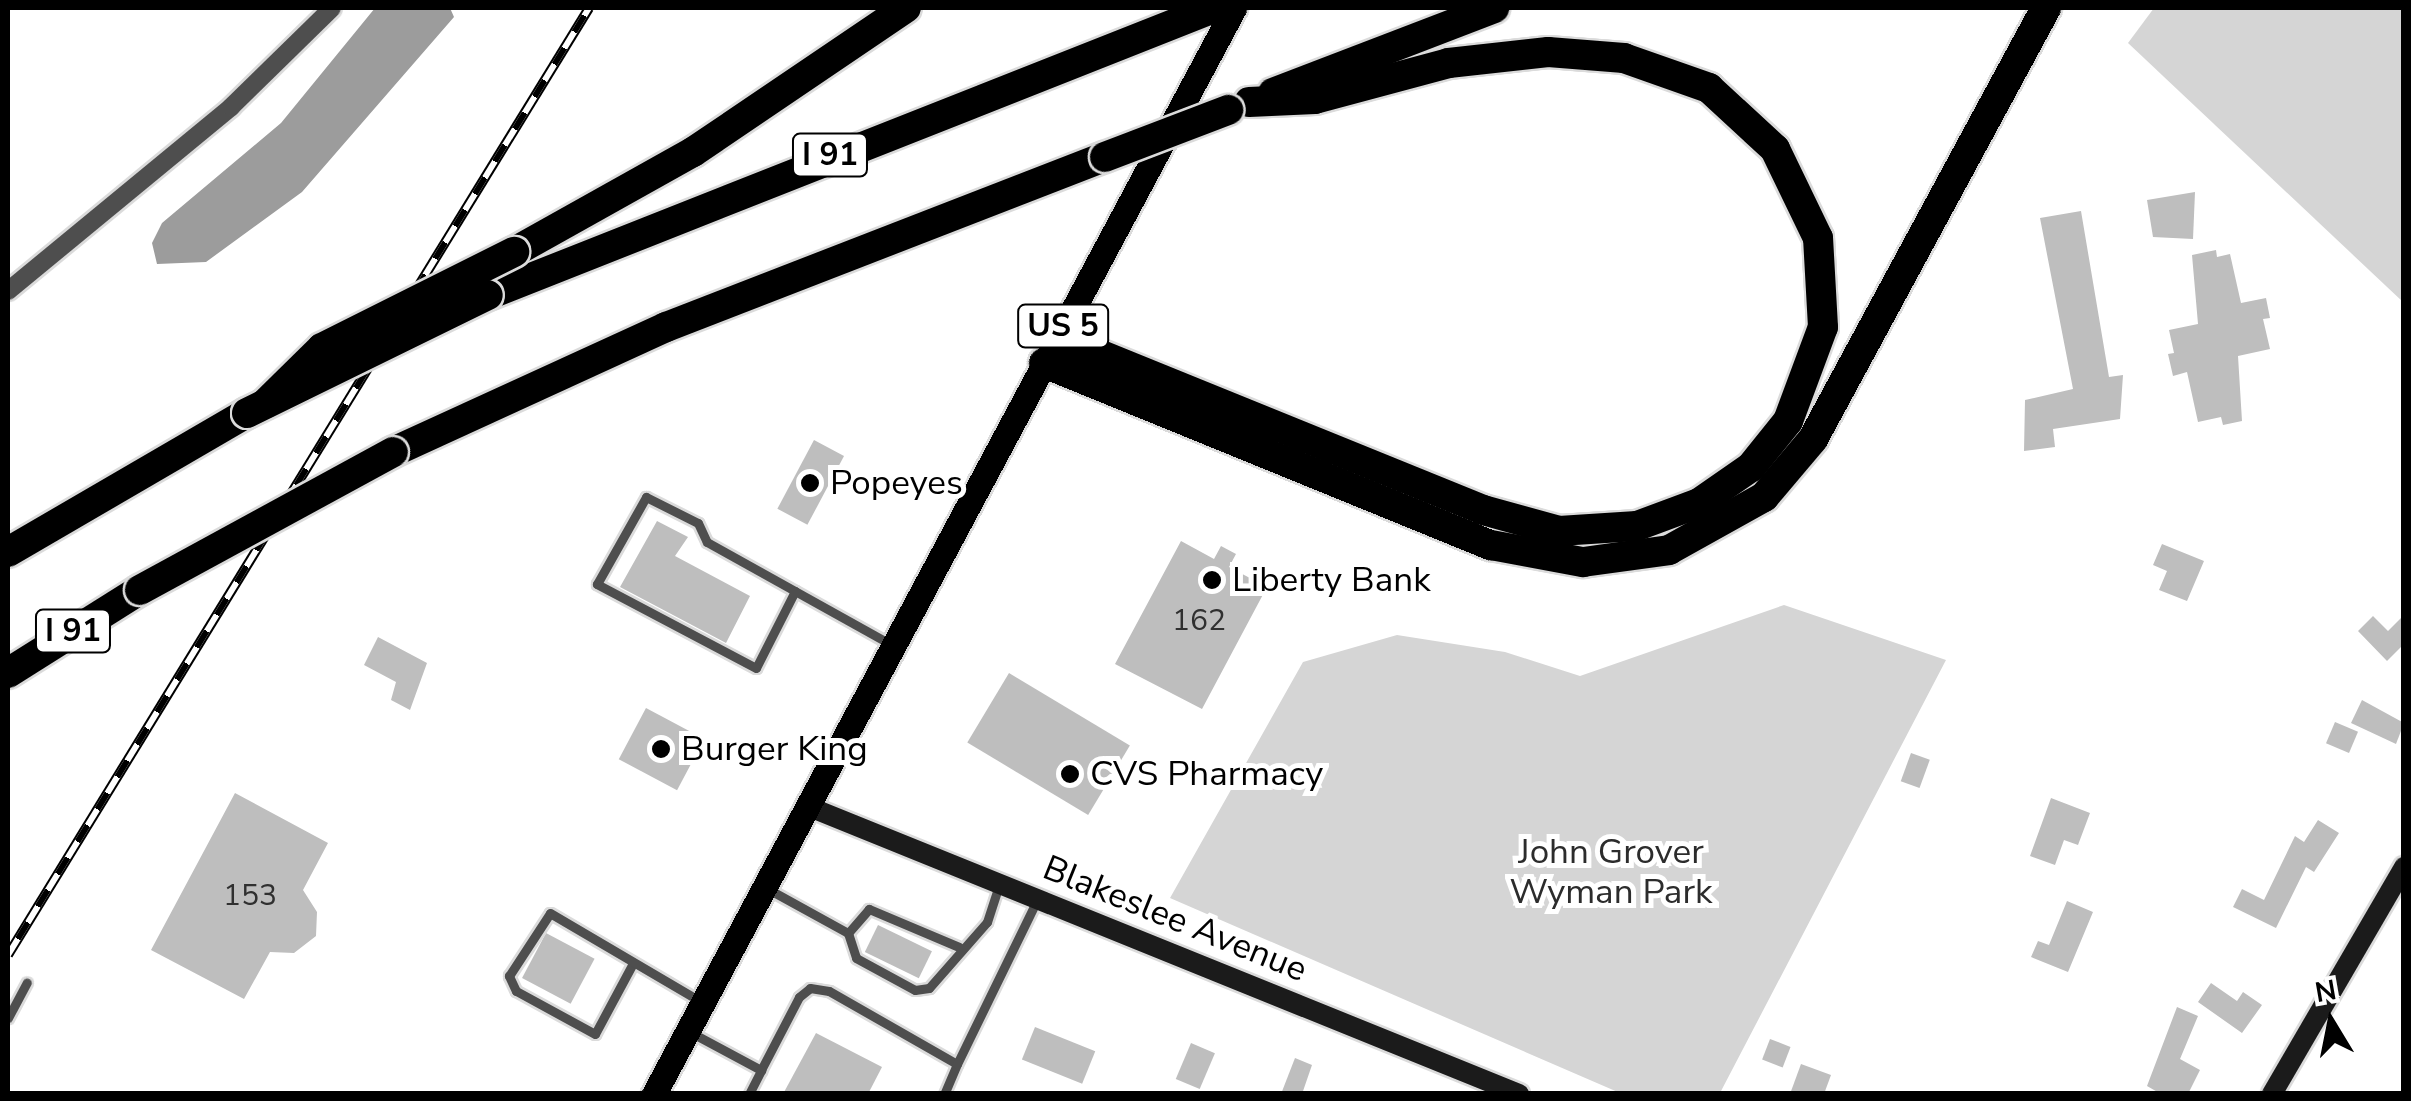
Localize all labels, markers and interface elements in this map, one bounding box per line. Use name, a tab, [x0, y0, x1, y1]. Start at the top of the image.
road number: I 91	[790, 128, 870, 182]
road number: US 5	[1016, 299, 1110, 353]
place label: Popeyes	[830, 462, 963, 504]
marker: Popeyes	[799, 472, 821, 494]
place label: Liberty Bank	[1232, 559, 1431, 601]
marker: Liberty Bank	[1201, 569, 1223, 591]
house number: 162	[1172, 603, 1226, 639]
road number: I 91	[33, 604, 113, 658]
place label: Burger King	[681, 728, 868, 770]
marker: Burger King	[650, 738, 672, 760]
place label: CVS Pharmacy	[1090, 753, 1323, 795]
marker: CVS Pharmacy	[1059, 763, 1081, 785]
park label: John Grover Wyman Park	[1510, 831, 1712, 913]
street label: Blakeslee Avenue	[1037, 847, 1313, 991]
house number: 153	[223, 878, 277, 914]
north arrow	[2281, 971, 2381, 1071]
text: N	[2312, 971, 2339, 1012]

